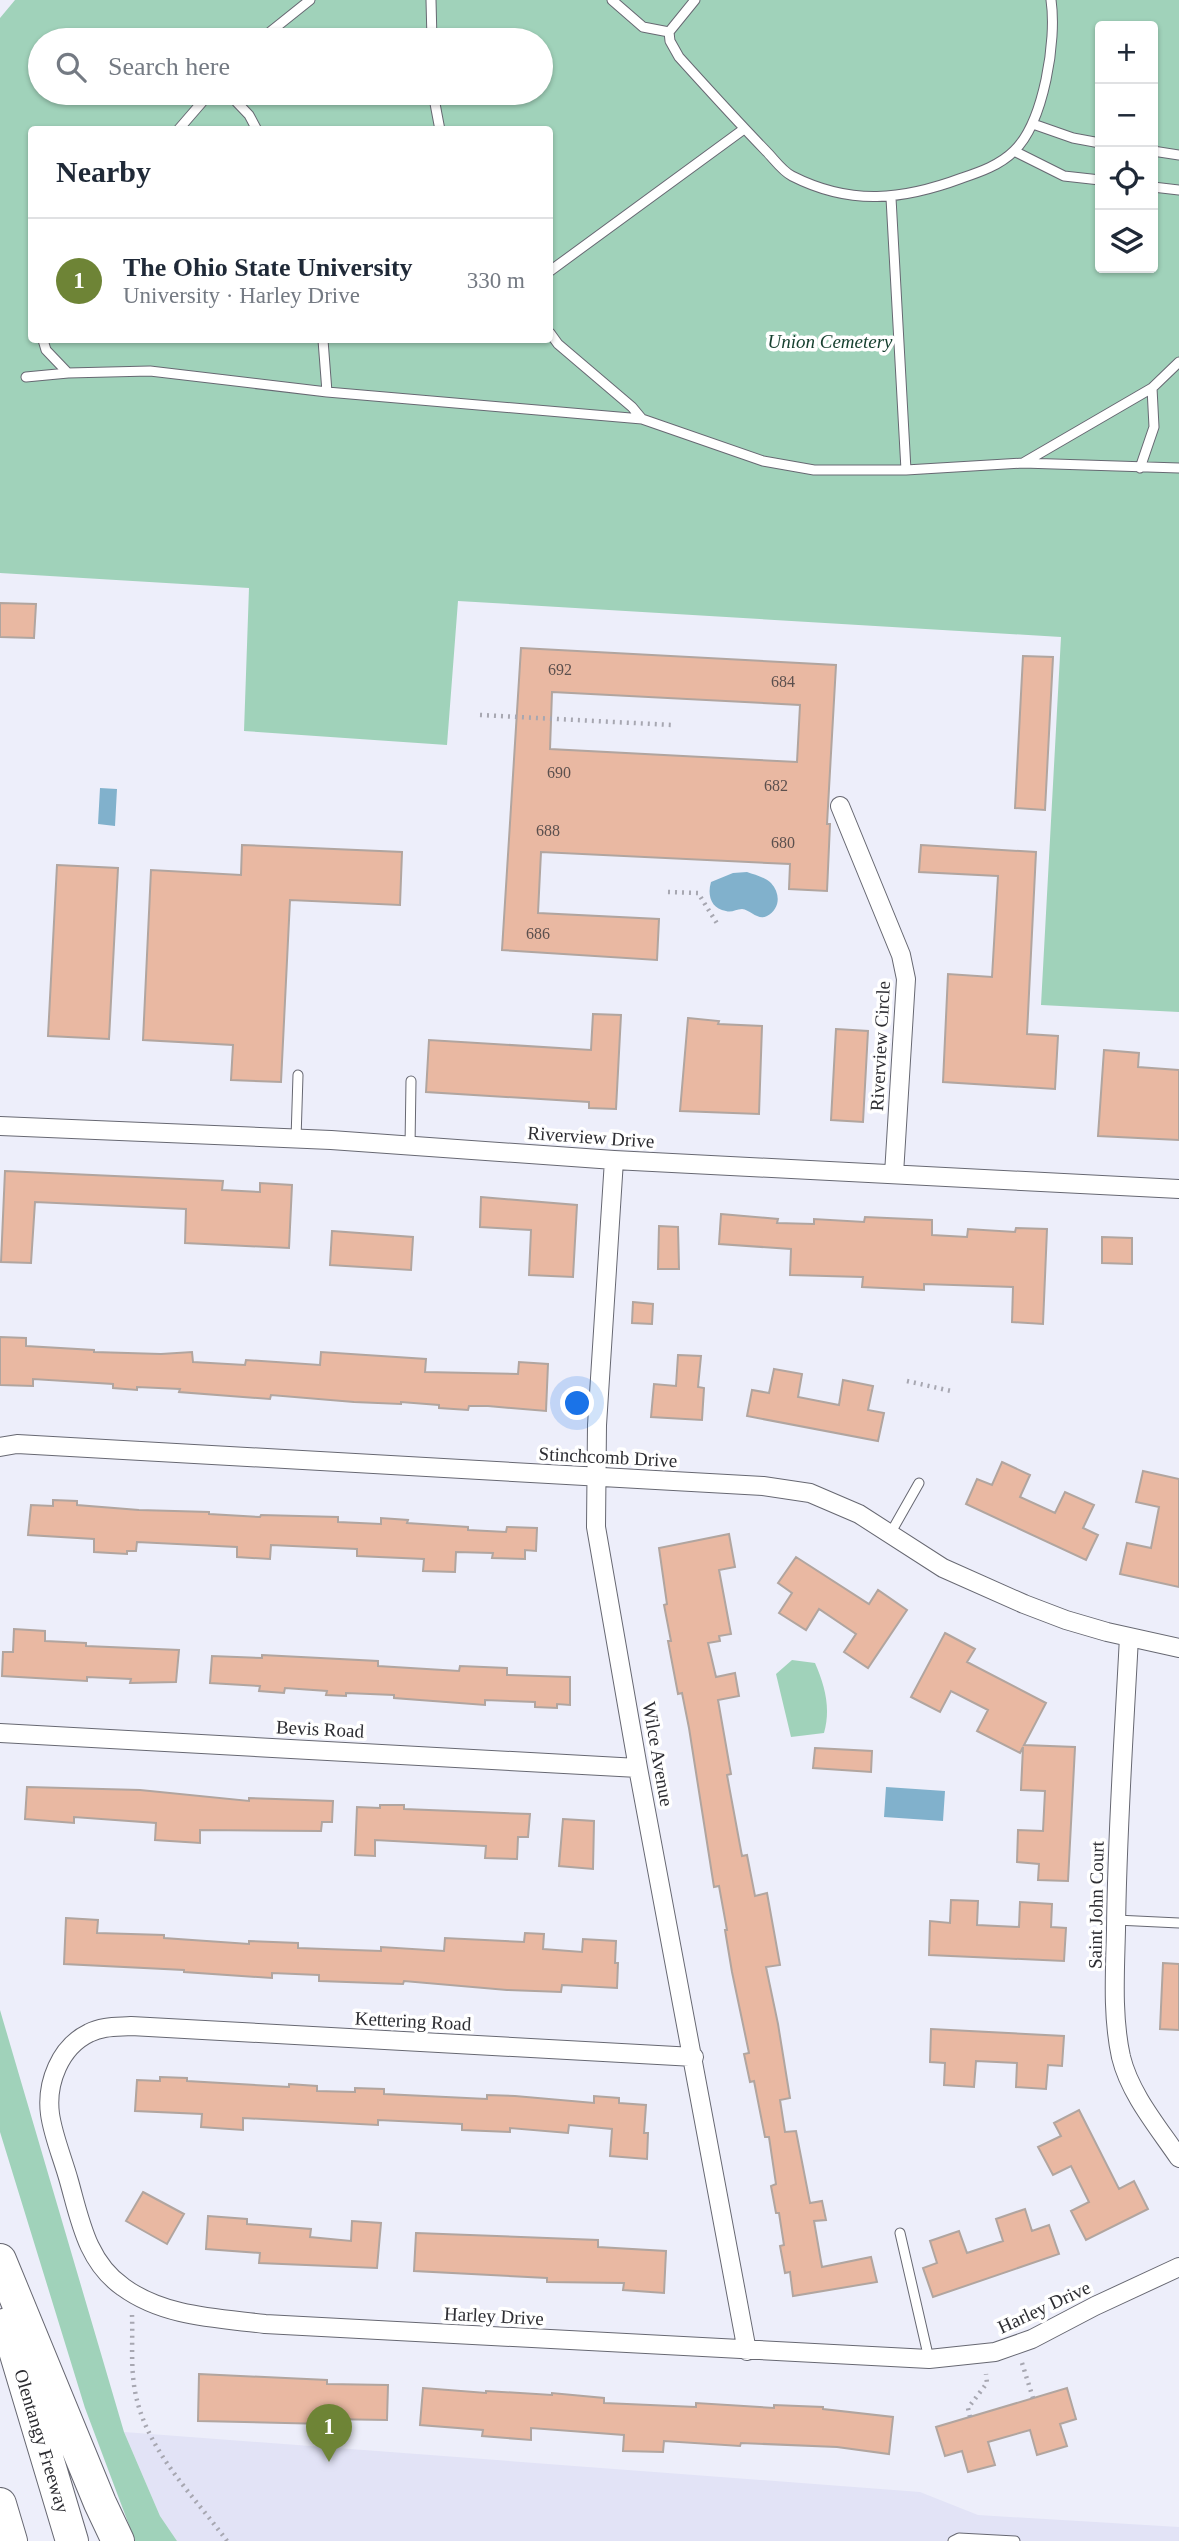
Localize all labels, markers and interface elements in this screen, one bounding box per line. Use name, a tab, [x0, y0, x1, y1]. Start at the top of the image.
map controls	[1095, 21, 1158, 273]
button: +	[1095, 21, 1158, 84]
search box	[28, 28, 553, 105]
icon: search	[52, 48, 90, 86]
text: Search here	[108, 52, 230, 81]
button: −	[1095, 84, 1158, 147]
button: locate	[1095, 147, 1158, 210]
text: Nearby	[56, 155, 151, 188]
button: layers	[1095, 210, 1158, 273]
text: The Ohio State University	[123, 253, 413, 282]
text: 1	[73, 268, 85, 293]
text: 330 m	[467, 268, 525, 293]
text: University · Harley Drive	[123, 283, 360, 308]
park label: Union Cemetery	[767, 331, 893, 352]
house number: 692	[548, 661, 572, 678]
house number: 684	[771, 673, 795, 690]
house number: 690	[547, 764, 571, 781]
house number: 682	[764, 777, 788, 794]
house number: 688	[536, 822, 560, 839]
house number: 680	[771, 834, 795, 851]
house number: 686	[526, 925, 550, 942]
street label: Riverview Circle	[866, 980, 894, 1112]
street label: Riverview Drive	[527, 1122, 655, 1152]
your location	[560, 1386, 594, 1420]
street label: Stinchcomb Drive	[538, 1443, 678, 1471]
street label: Wilce Avenue	[638, 1700, 678, 1808]
street label: Bevis Road	[275, 1716, 365, 1742]
street label: Saint John Court	[1084, 1840, 1108, 1969]
street label: Kettering Road	[354, 2007, 472, 2035]
street label: Harley Drive	[994, 2276, 1094, 2338]
street label: Harley Drive	[444, 2303, 544, 2329]
street label: Olentangy Freeway	[10, 2367, 74, 2516]
pin: 1	[306, 2404, 352, 2462]

